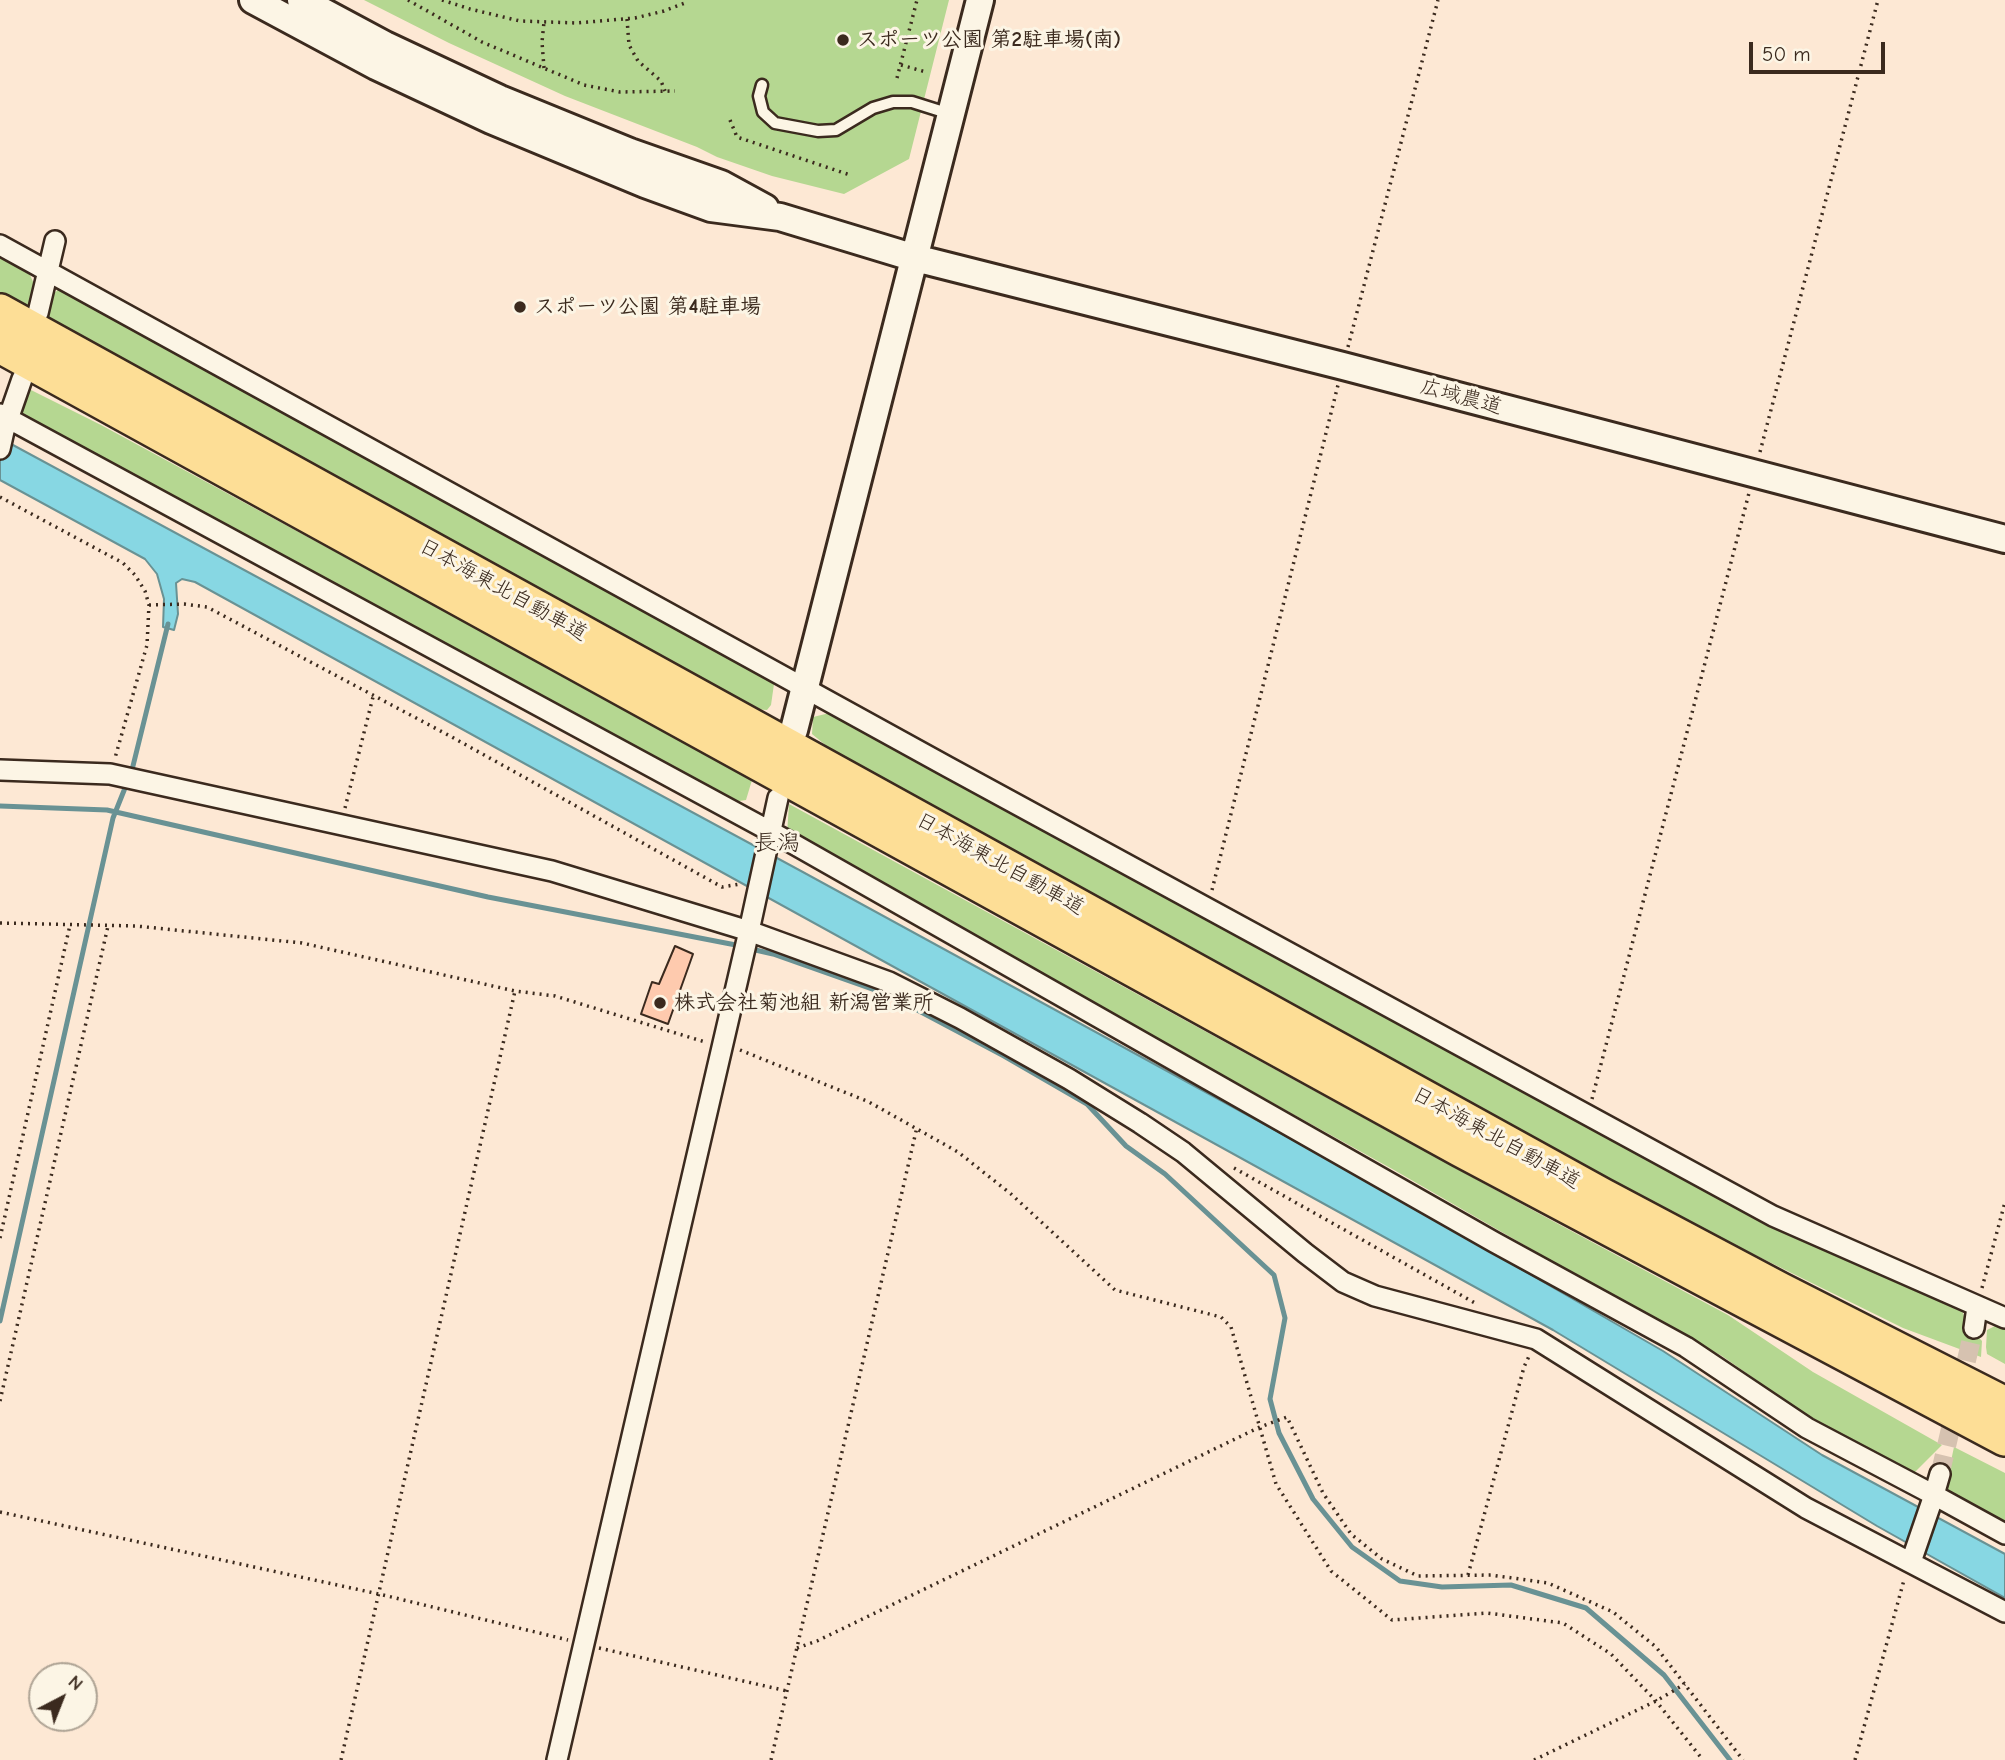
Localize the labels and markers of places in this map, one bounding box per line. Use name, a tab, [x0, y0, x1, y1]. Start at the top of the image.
place label: スポーツ公園 第2駐車場(南)	[857, 27, 1121, 53]
marker: スポーツ公園 第2駐車場(南)	[835, 32, 851, 48]
place label: スポーツ公園 第4駐車場	[534, 294, 761, 320]
marker: スポーツ公園 第4駐車場	[512, 299, 528, 315]
place label: 株式会社菊池組 新潟営業所	[674, 990, 933, 1016]
marker: 株式会社菊池組 新潟営業所	[652, 995, 668, 1011]

